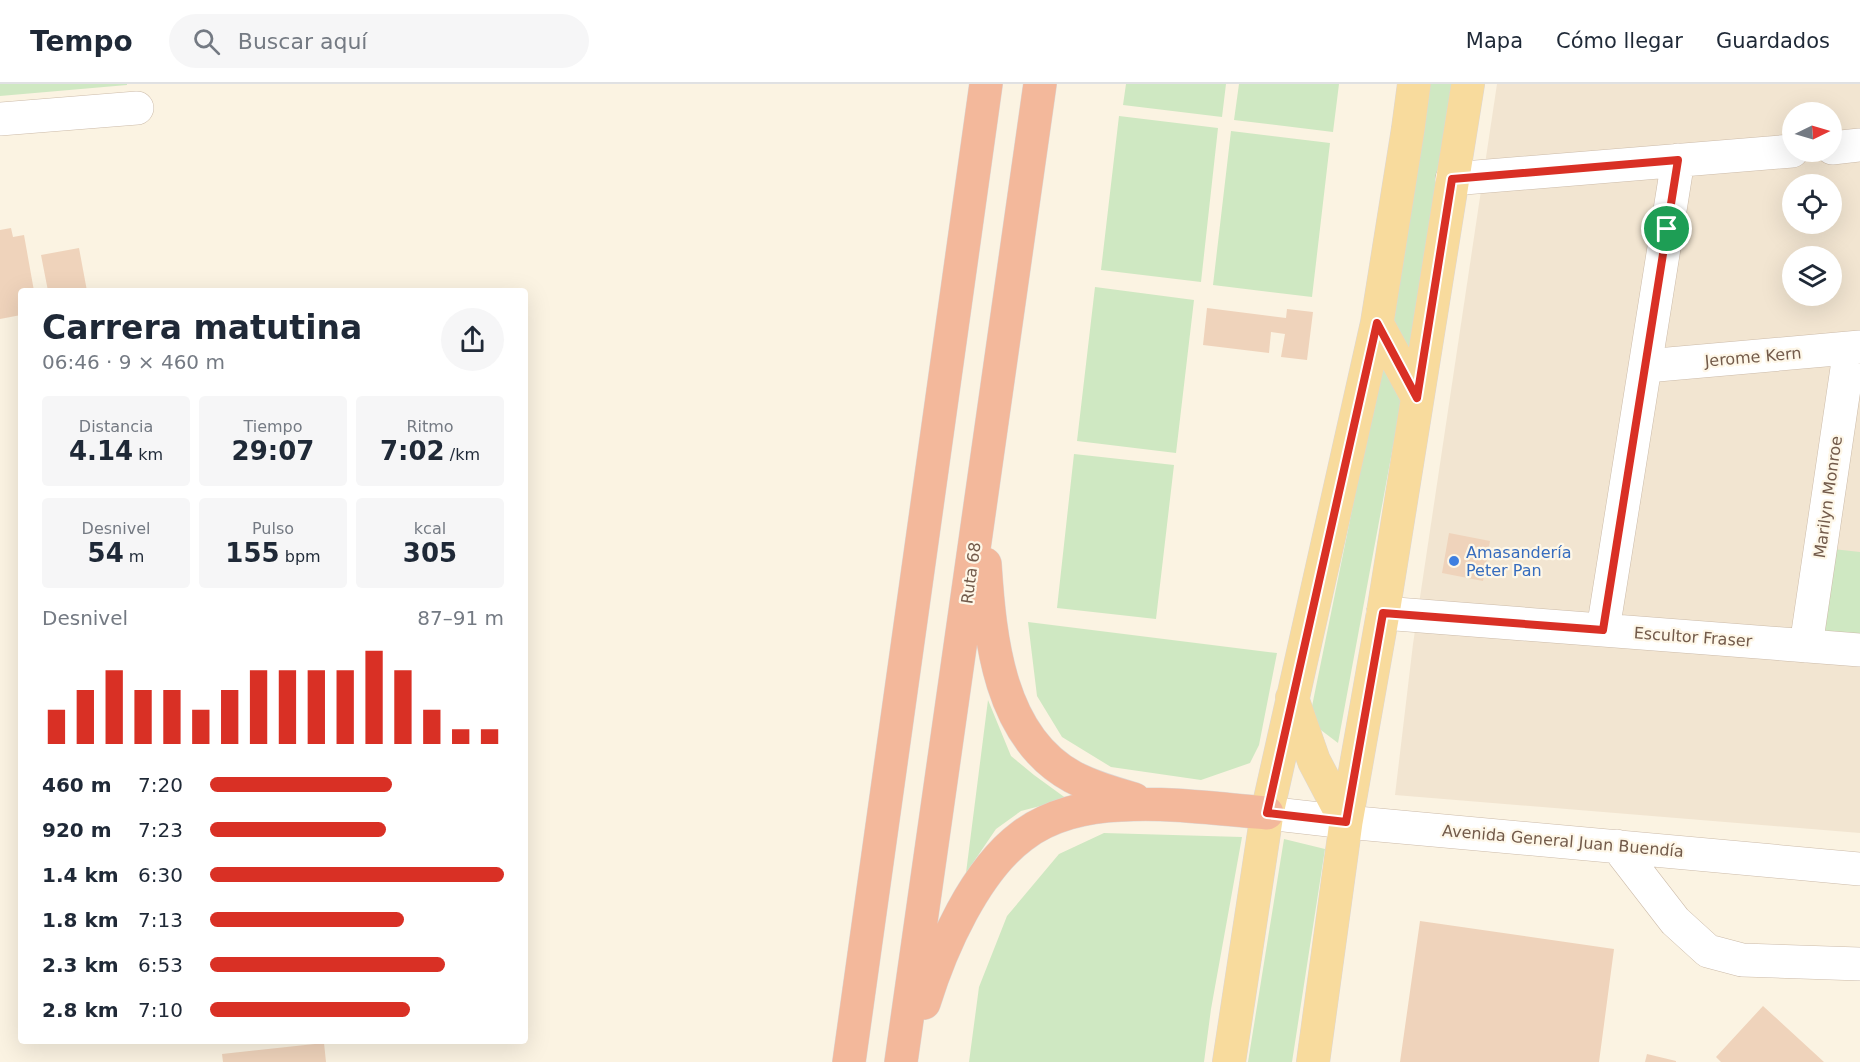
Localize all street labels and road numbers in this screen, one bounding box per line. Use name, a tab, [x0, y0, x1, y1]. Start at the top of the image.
street label: Jerome Kern	[1703, 343, 1802, 371]
street label: Marilyn Monroe	[1810, 435, 1846, 559]
street label: Ruta 68	[957, 541, 985, 605]
street label: Escultor Fraser	[1633, 623, 1753, 651]
street label: Avenida General Juan Buendía	[1441, 821, 1685, 861]

